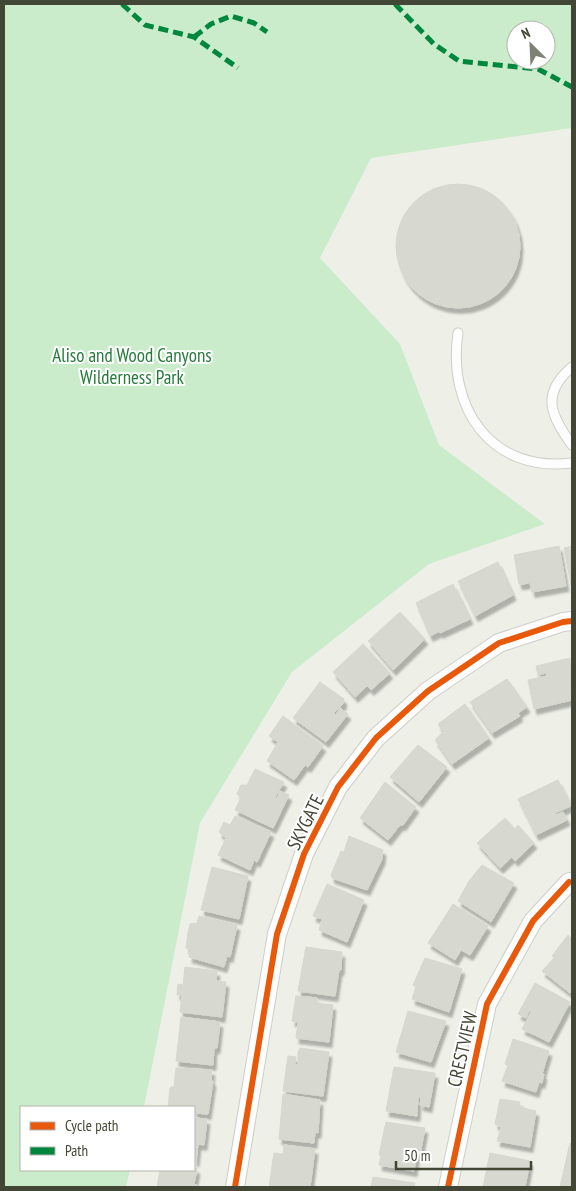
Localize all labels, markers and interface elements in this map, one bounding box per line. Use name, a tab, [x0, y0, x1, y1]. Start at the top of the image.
north arrow	[506, 20, 556, 70]
text: N	[519, 23, 533, 43]
park label: Aliso and Wood Canyons Wilderness Park	[52, 343, 212, 389]
street label: SKYGATE	[281, 790, 329, 854]
street label: CRESTVIEW	[442, 1009, 482, 1089]
legend	[20, 1106, 195, 1171]
text: Cycle path	[65, 1116, 118, 1135]
scale bar	[396, 1138, 531, 1170]
text: Path	[65, 1141, 88, 1160]
text: 50 m	[404, 1146, 430, 1165]

